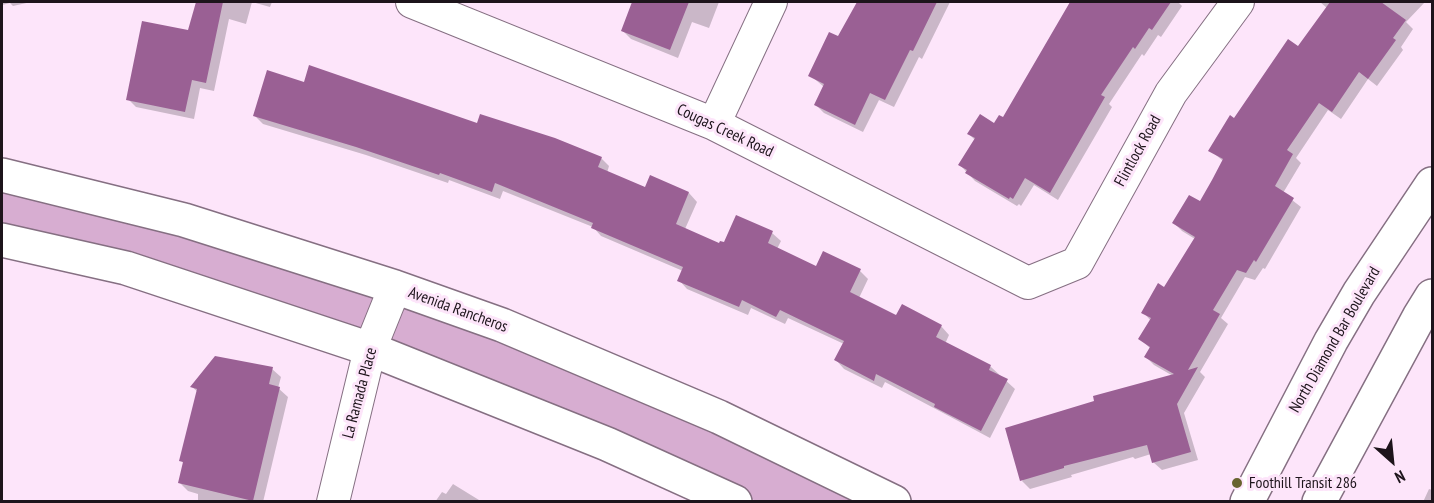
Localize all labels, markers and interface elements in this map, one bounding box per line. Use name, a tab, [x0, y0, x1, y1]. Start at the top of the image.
street label: Cougas Creek Road	[674, 100, 776, 162]
street label: Flintlock Road	[1111, 112, 1165, 190]
street label: North Diamond Bar Boulevard	[1285, 264, 1385, 416]
street label: Avenida Rancheros	[406, 283, 510, 337]
street label: La Ramada Place	[339, 346, 381, 440]
north arrow	[1362, 431, 1422, 491]
text: N	[1392, 466, 1409, 488]
place label: Foothill Transit 286	[1249, 473, 1357, 493]
marker: Foothill Transit 286	[1230, 476, 1244, 490]

